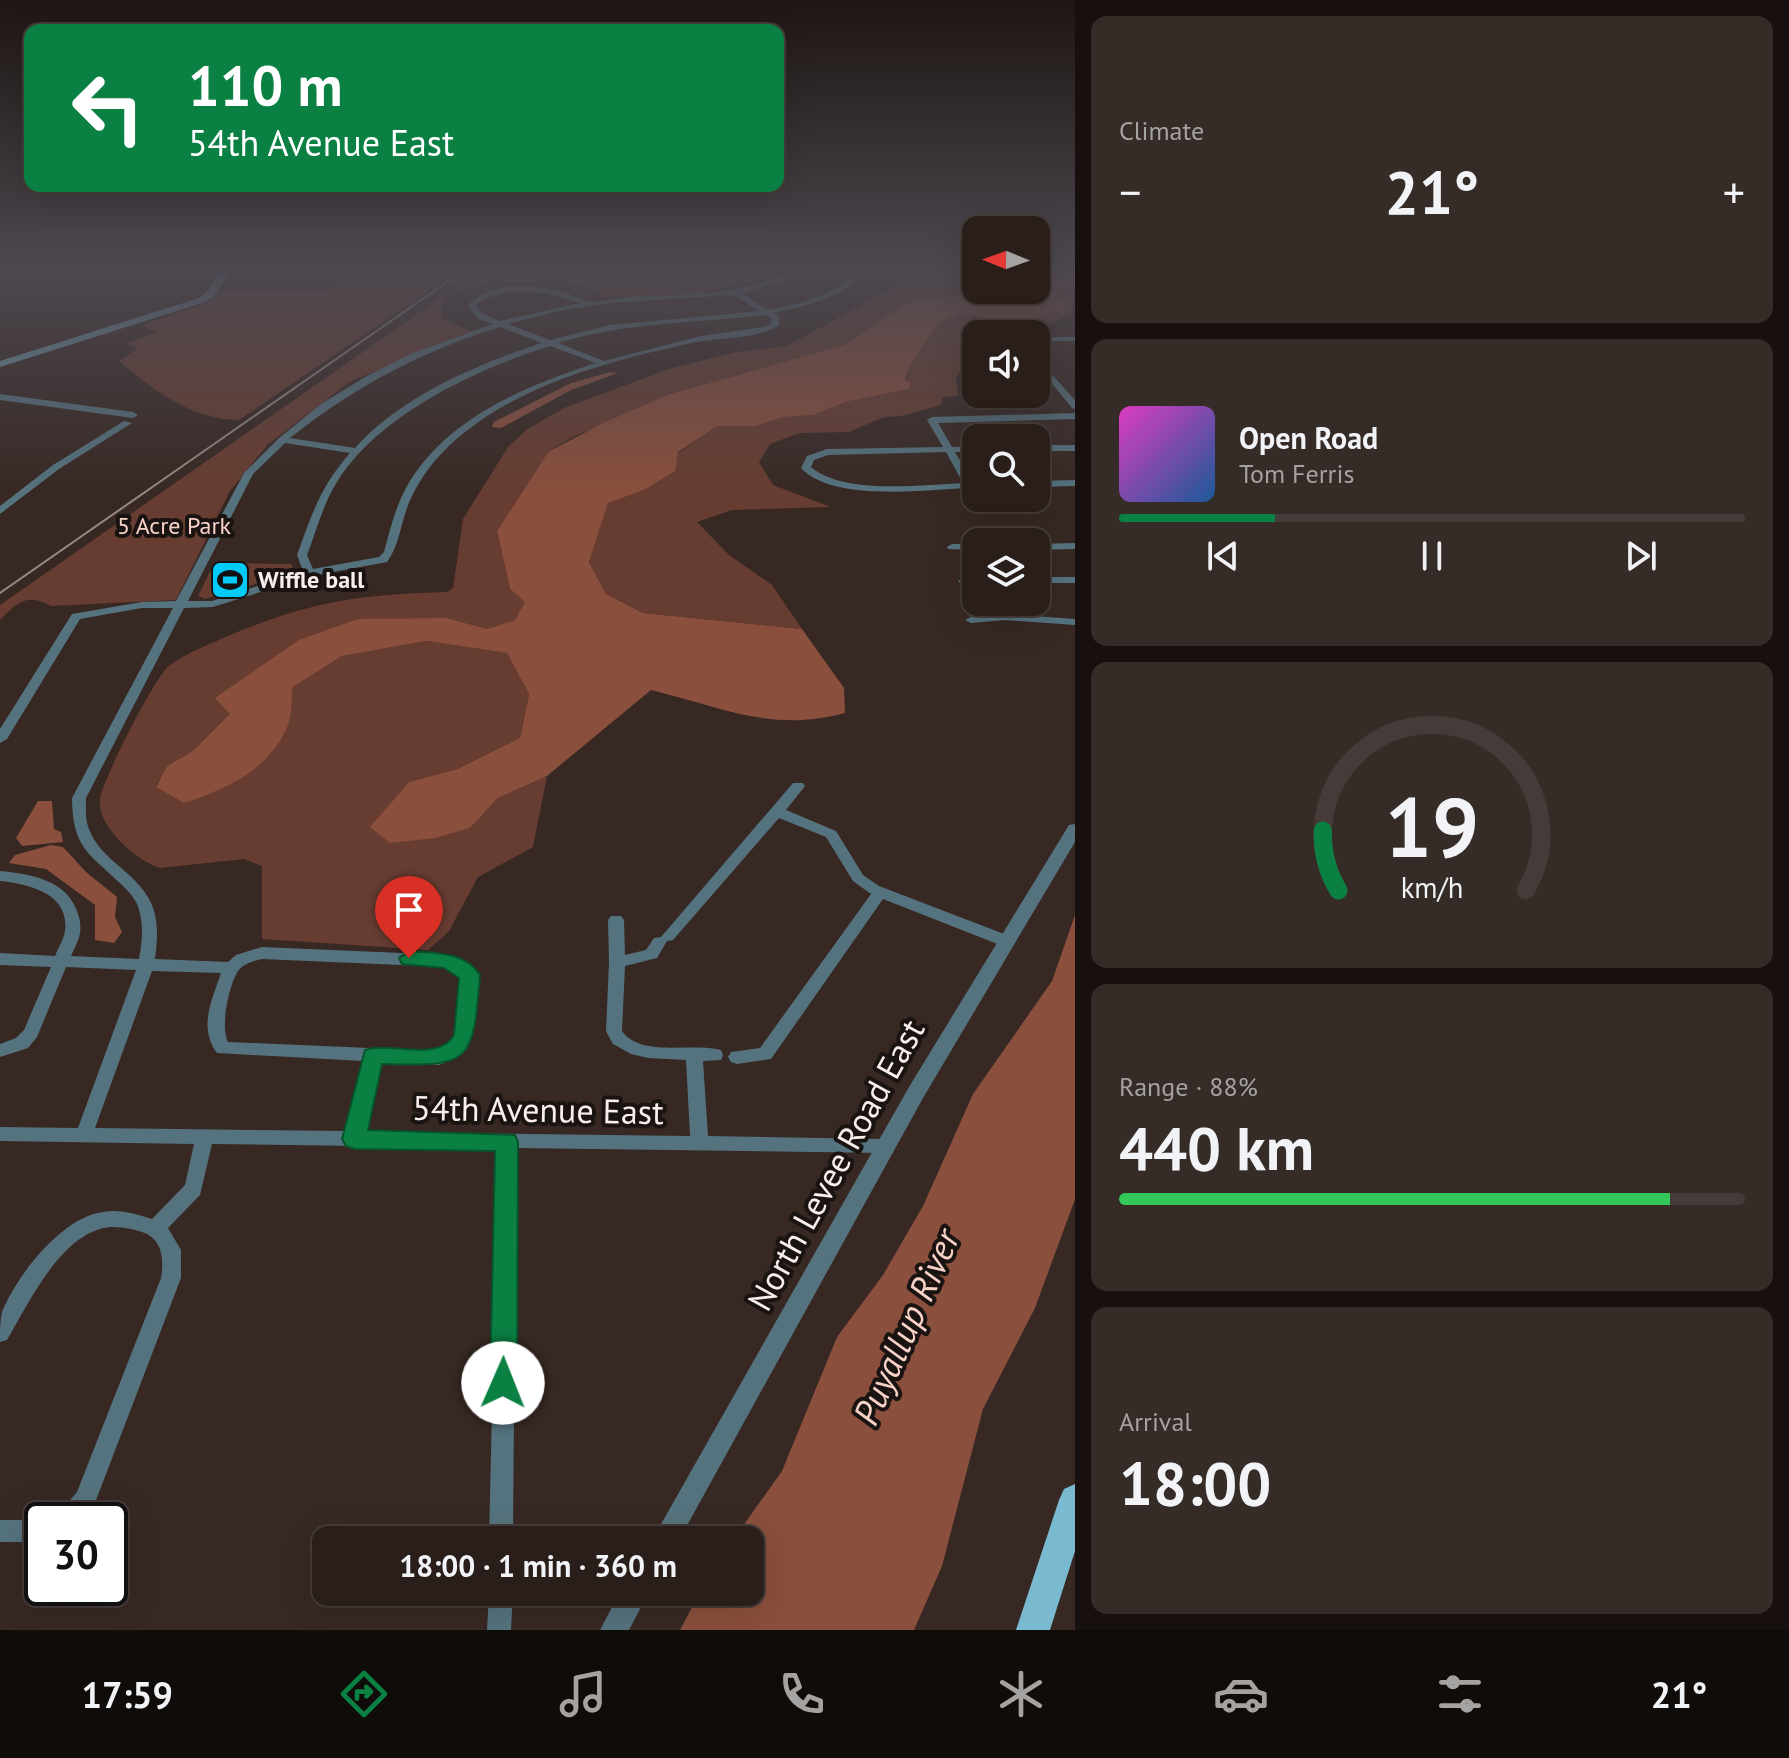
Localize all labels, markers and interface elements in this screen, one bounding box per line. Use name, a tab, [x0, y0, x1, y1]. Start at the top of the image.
text: 110 m	[188, 49, 343, 121]
icon: left	[56, 56, 160, 160]
text: Climate	[1119, 114, 1204, 147]
text: 54th Avenue East	[188, 119, 454, 166]
text: 21°	[1385, 153, 1479, 231]
text: −	[1119, 163, 1141, 220]
text: +	[1723, 163, 1745, 220]
north arrow	[962, 216, 1050, 304]
map controls	[962, 216, 1050, 616]
button: sound	[962, 320, 1050, 408]
text: Open Road	[1239, 418, 1378, 457]
button: search	[962, 424, 1050, 512]
text: Tom Ferris	[1239, 457, 1354, 490]
park label: 5 Acre Park	[117, 510, 232, 541]
button: layers	[962, 528, 1050, 616]
icon: previous	[1201, 534, 1245, 578]
icon: pause	[1410, 534, 1454, 578]
icon: next	[1619, 534, 1663, 578]
sports icon: Wiffle ball	[209, 559, 251, 601]
place label: Wiffle ball	[258, 564, 365, 595]
text: 19	[1385, 772, 1479, 880]
text: km/h	[1401, 869, 1463, 906]
pin	[375, 876, 443, 958]
icon: arrive	[387, 888, 431, 932]
street label: North Levee Road East	[737, 1011, 934, 1318]
text: Range · 88%	[1119, 1070, 1258, 1103]
street label: 54th Avenue East	[412, 1085, 665, 1133]
text: 440 km	[1119, 1109, 1314, 1187]
water label: Puyallup River	[842, 1220, 970, 1432]
position arrow	[461, 1341, 545, 1425]
text: Arrival	[1119, 1405, 1192, 1438]
text: 18:00	[1119, 1444, 1271, 1522]
speed limit sign: 30	[24, 1502, 128, 1606]
text: 18:00 · 1 min · 360 m	[399, 1546, 677, 1585]
icon: directions	[336, 1666, 392, 1722]
icon: music	[555, 1666, 611, 1722]
icon: phone	[774, 1666, 830, 1722]
icon: climate	[993, 1666, 1049, 1722]
icon: car	[1213, 1666, 1269, 1722]
icon: filters	[1432, 1666, 1488, 1722]
text: 17:59	[82, 1671, 173, 1718]
text: 21°	[1651, 1671, 1707, 1718]

